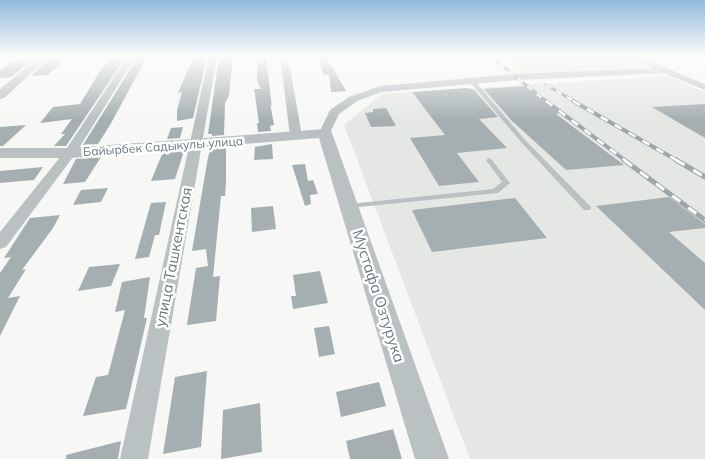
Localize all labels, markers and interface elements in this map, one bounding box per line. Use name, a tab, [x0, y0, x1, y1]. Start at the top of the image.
street label: Байырбек Садыкулы улица	[82, 133, 244, 159]
street label: улица Ташкентская	[150, 185, 196, 329]
street label: Мустафа Озтурука	[349, 227, 409, 365]

